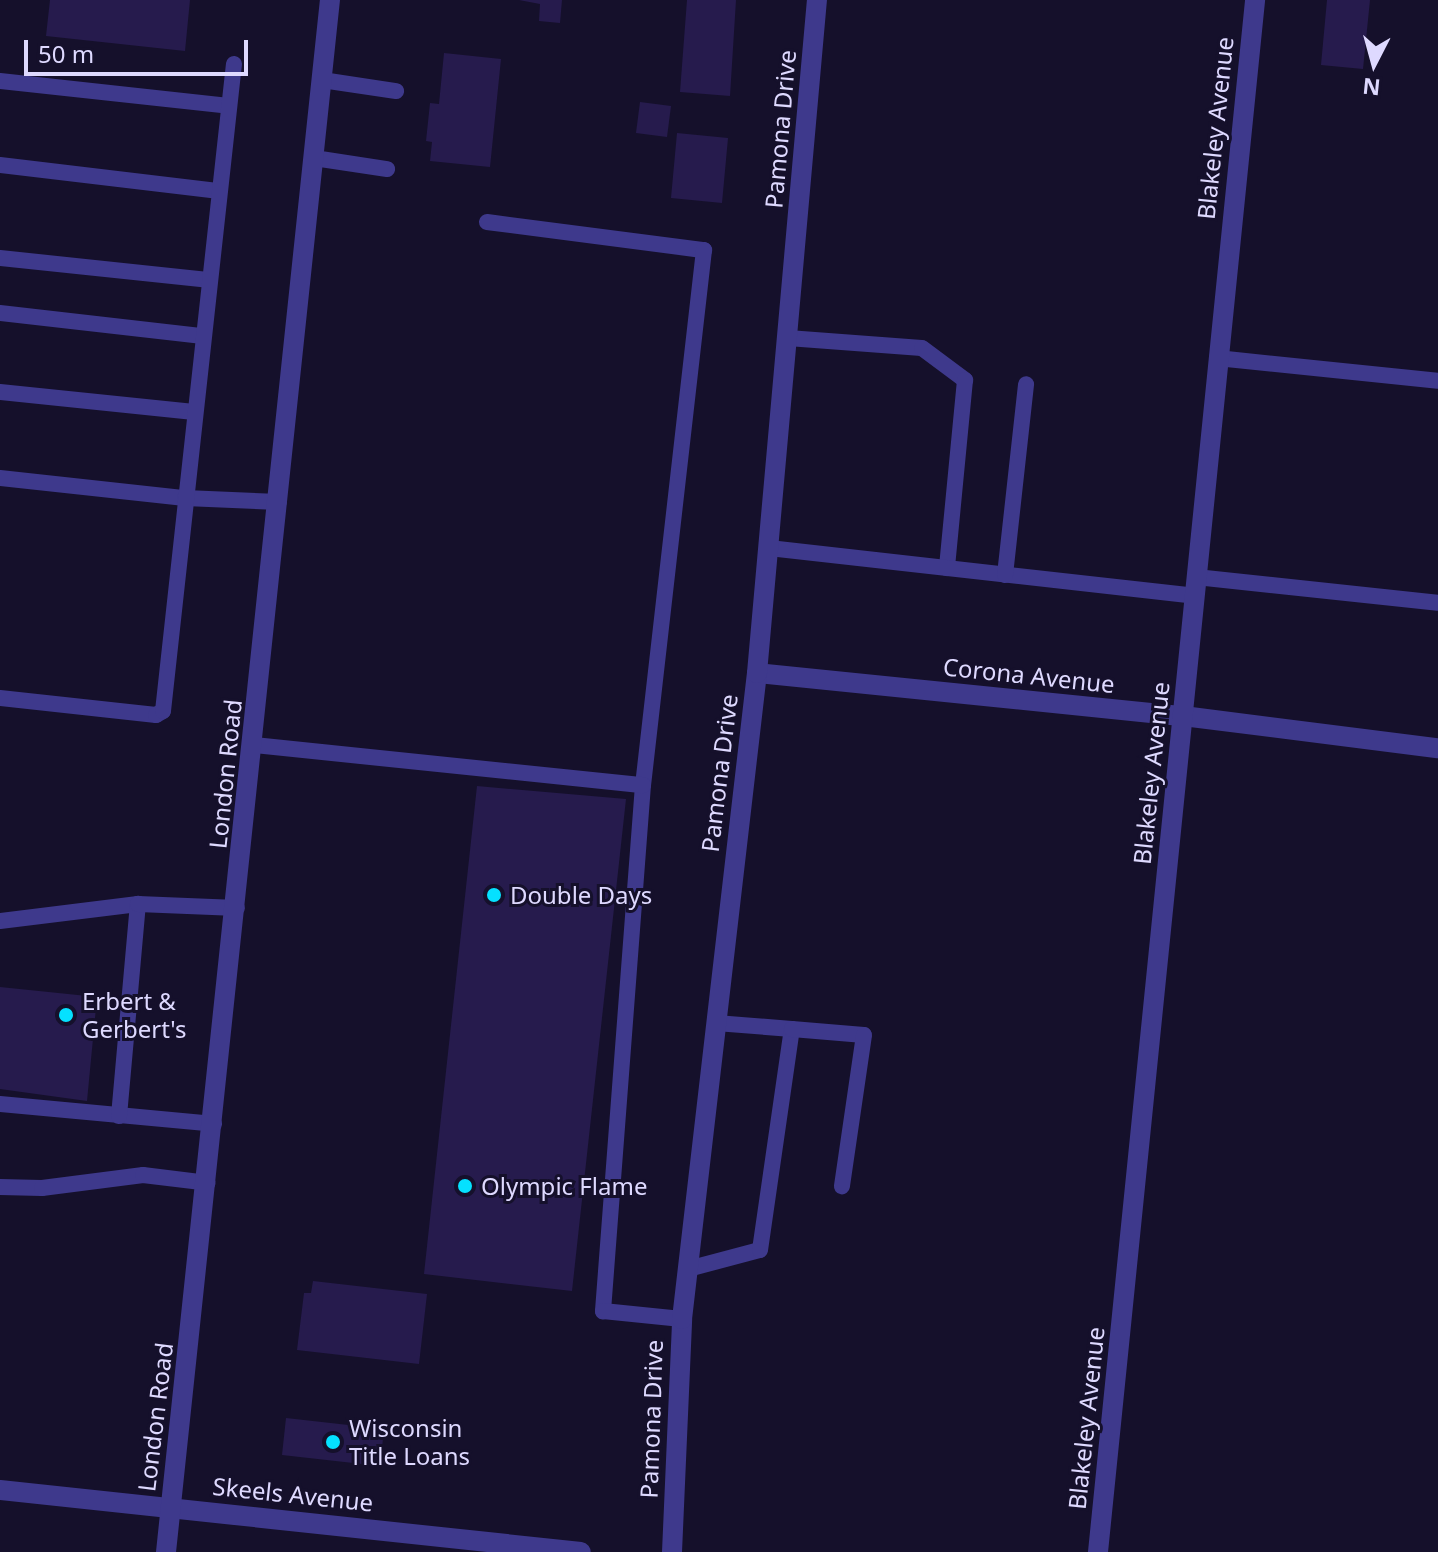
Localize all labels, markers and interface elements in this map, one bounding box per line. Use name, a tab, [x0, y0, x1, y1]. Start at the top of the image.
scale bar	[28, 24, 252, 74]
north arrow	[1334, 24, 1414, 104]
street label: Blakeley Avenue	[1191, 35, 1239, 221]
text: 50 m	[38, 37, 94, 70]
street label: Pamona Drive	[759, 49, 801, 209]
text: N	[1361, 72, 1382, 104]
street label: Corona Avenue	[942, 652, 1116, 698]
street label: Blakeley Avenue	[1127, 680, 1175, 866]
street label: Pamona Drive	[695, 692, 743, 854]
street label: London Road	[203, 698, 247, 850]
place label: Double Days	[510, 881, 652, 909]
marker: Double Days	[485, 886, 503, 904]
place label: Erbert & Gerbert's	[82, 987, 186, 1043]
marker: Erbert & Gerbert's	[57, 1006, 75, 1024]
place label: Olympic Flame	[481, 1172, 647, 1200]
marker: Olympic Flame	[456, 1177, 474, 1195]
street label: Blakeley Avenue	[1062, 1325, 1110, 1511]
street label: Pamona Drive	[634, 1339, 668, 1499]
street label: London Road	[132, 1341, 178, 1493]
place label: Wisconsin Title Loans	[349, 1414, 470, 1470]
marker: Wisconsin Title Loans	[324, 1433, 342, 1451]
street label: Skeels Avenue	[211, 1471, 375, 1517]

